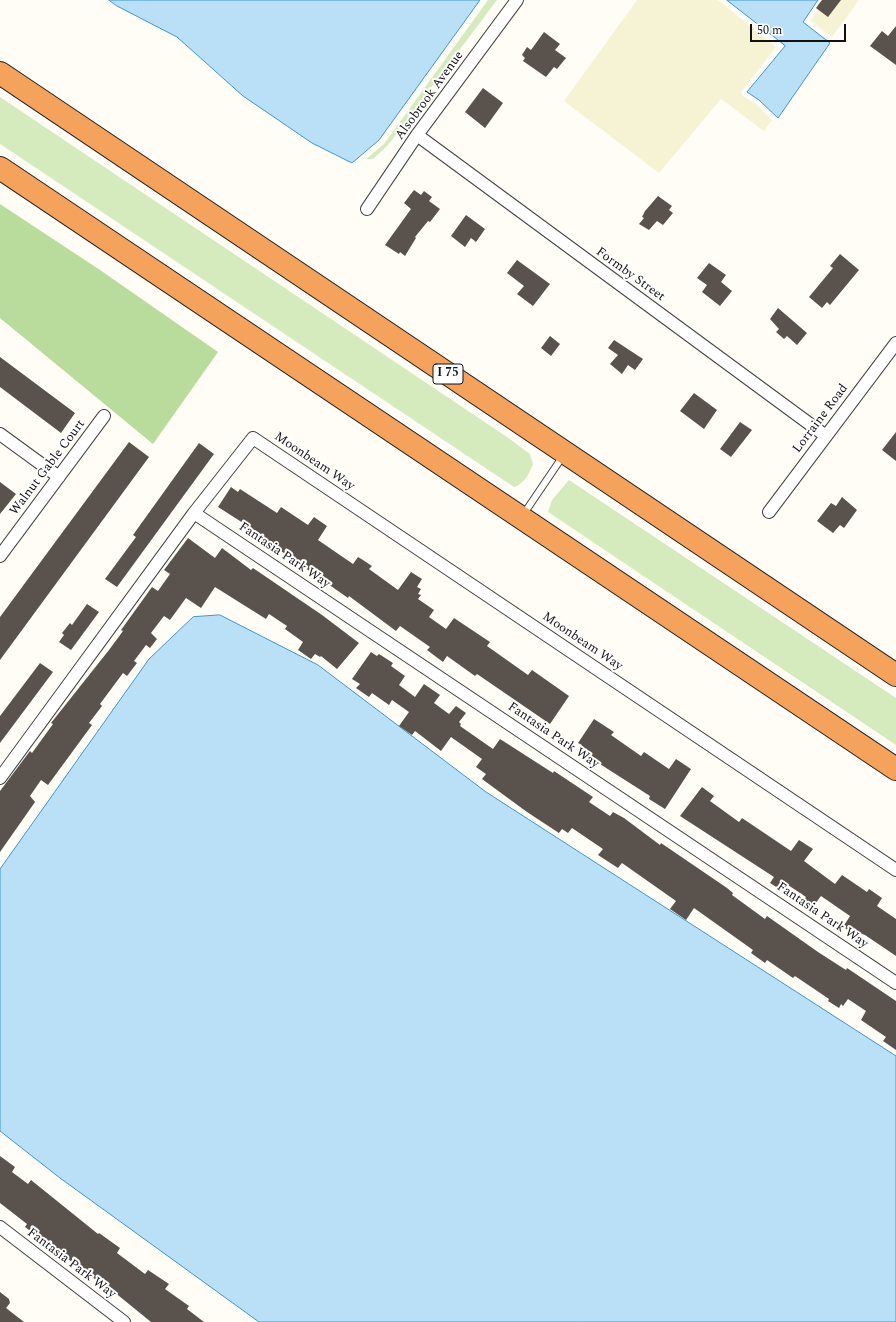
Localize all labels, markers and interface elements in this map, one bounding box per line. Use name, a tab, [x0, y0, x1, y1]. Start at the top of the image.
scale bar	[752, 16, 848, 42]
text: 50 m	[757, 21, 782, 40]
street label: Alsobrook Avenue	[393, 49, 467, 143]
street label: Formby Street	[592, 245, 668, 305]
road number: I 75	[433, 364, 463, 384]
street label: Lorraine Road	[790, 381, 852, 457]
street label: Walnut Gable Court	[7, 417, 89, 519]
street label: Moonbeam Way	[271, 429, 357, 495]
street label: Fantasia Park Way	[235, 520, 333, 592]
street label: Moonbeam Way	[539, 609, 625, 675]
street label: Fantasia Park Way	[504, 700, 602, 772]
street label: Fantasia Park Way	[773, 880, 871, 952]
street label: Fantasia Park Way	[24, 1226, 118, 1302]

